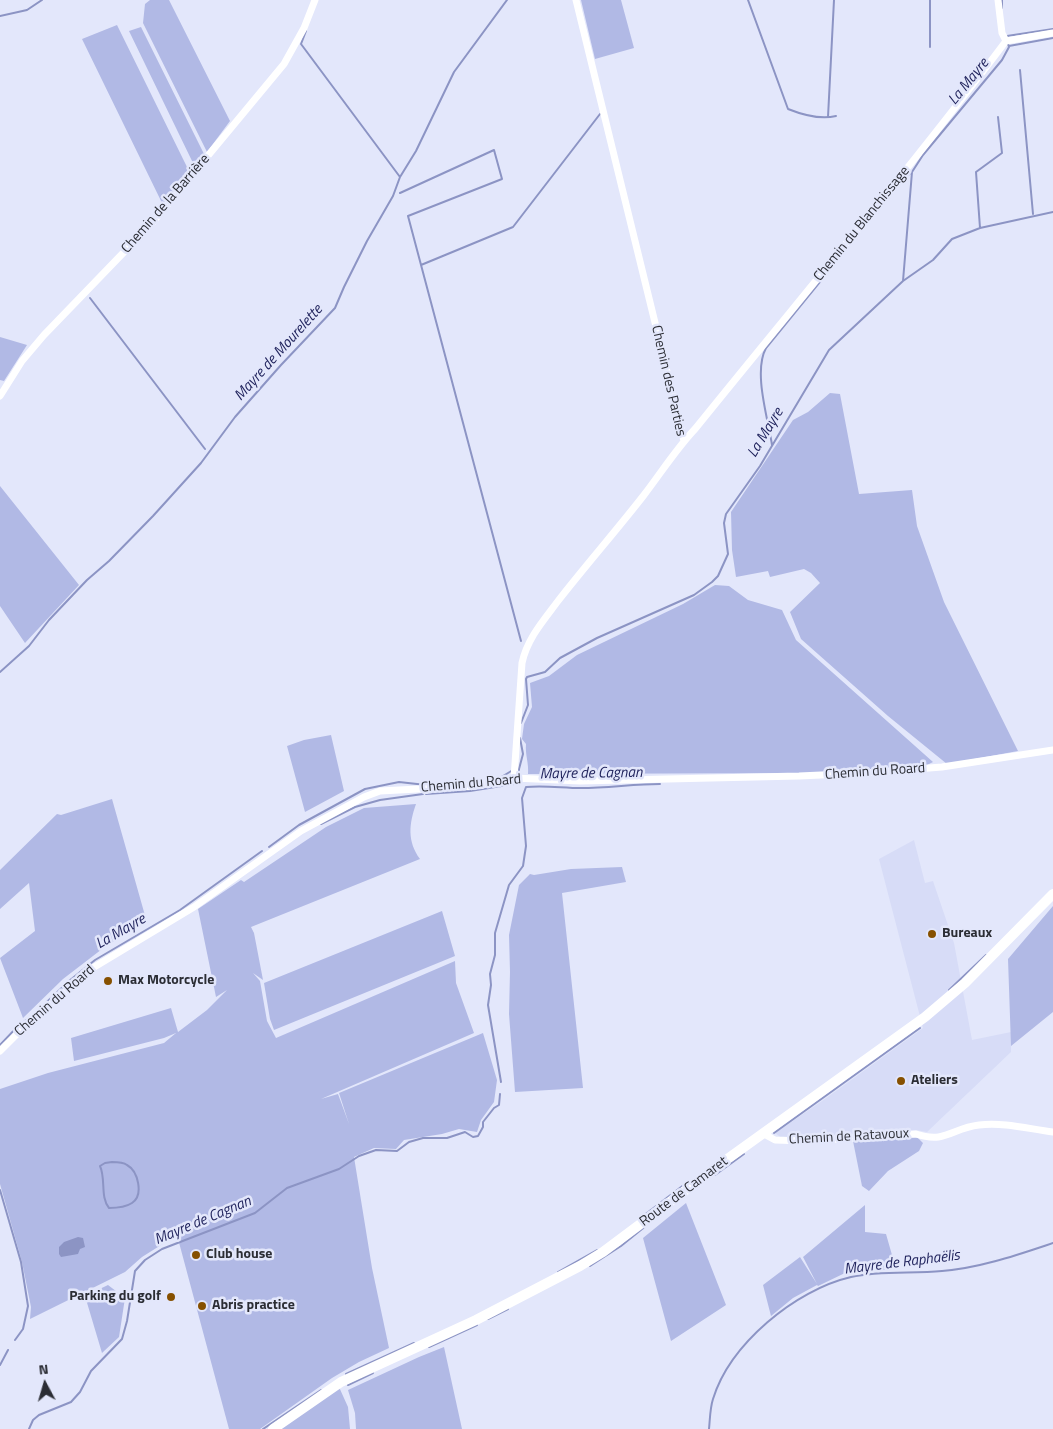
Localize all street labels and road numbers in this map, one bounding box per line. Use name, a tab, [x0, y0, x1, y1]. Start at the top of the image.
street label: Chemin de la Barrière	[118, 151, 214, 257]
street label: Chemin du Blanchissage	[811, 163, 913, 285]
street label: Chemin des Parties	[647, 324, 689, 438]
street label: Chemin du Roard	[824, 760, 926, 784]
street label: Chemin du Roard	[420, 771, 522, 797]
street label: Chemin du Roard	[12, 962, 98, 1040]
street label: Chemin de Ratavoux	[788, 1125, 910, 1149]
street label: Route de Camaret	[637, 1153, 731, 1231]

